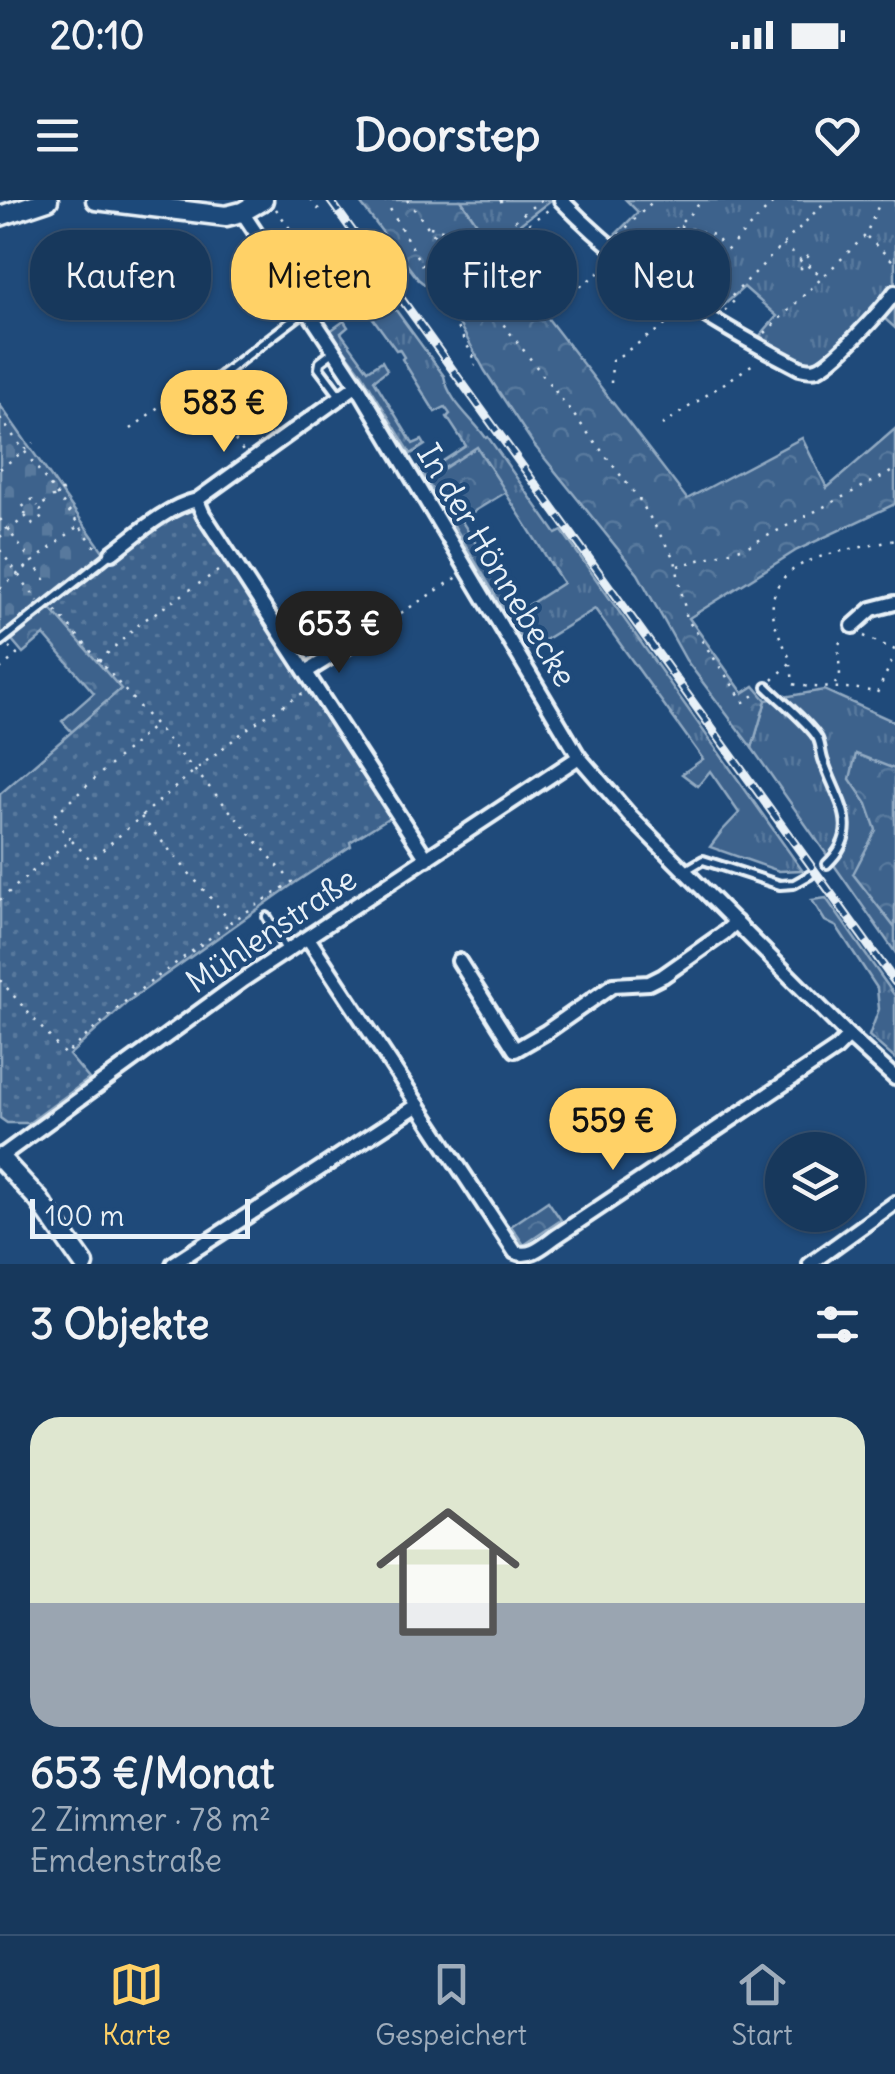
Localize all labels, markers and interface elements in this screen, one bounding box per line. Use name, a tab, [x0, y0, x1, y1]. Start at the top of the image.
text: 20:10	[50, 12, 145, 59]
text: Doorstep	[355, 107, 540, 163]
icon: menu	[30, 108, 85, 163]
icon: heart	[810, 108, 865, 163]
chip: Kaufen	[30, 230, 211, 320]
chip: Mieten	[231, 230, 407, 320]
chip: Filter	[427, 230, 577, 320]
chip: Neu	[597, 230, 730, 320]
pin: 583 €	[154, 370, 294, 455]
text: 583 €	[182, 382, 266, 423]
street label: In der Hönnebecke	[408, 436, 586, 694]
pin: 653 €	[269, 591, 409, 676]
text: 653 €	[297, 603, 381, 644]
street label: Mühlenstraße	[178, 858, 364, 1002]
pin: 559 €	[543, 1088, 683, 1173]
text: 559 €	[571, 1100, 655, 1141]
map controls	[765, 1132, 865, 1232]
button: layers	[765, 1132, 865, 1232]
scale bar	[30, 1194, 250, 1238]
text: 100 m	[45, 1198, 124, 1234]
icon: filters	[810, 1297, 865, 1352]
text: 3 Objekte	[30, 1298, 209, 1350]
icon: home	[358, 1482, 538, 1662]
text: 653 €/Monat	[30, 1747, 274, 1799]
text: 2 Zimmer · 78 m²	[30, 1799, 271, 1840]
text: Emdenstraße	[30, 1840, 222, 1881]
tab: Karte	[102, 1957, 171, 2053]
tab: Gespeichert	[375, 1957, 527, 2053]
tab: Start	[731, 1957, 793, 2053]

